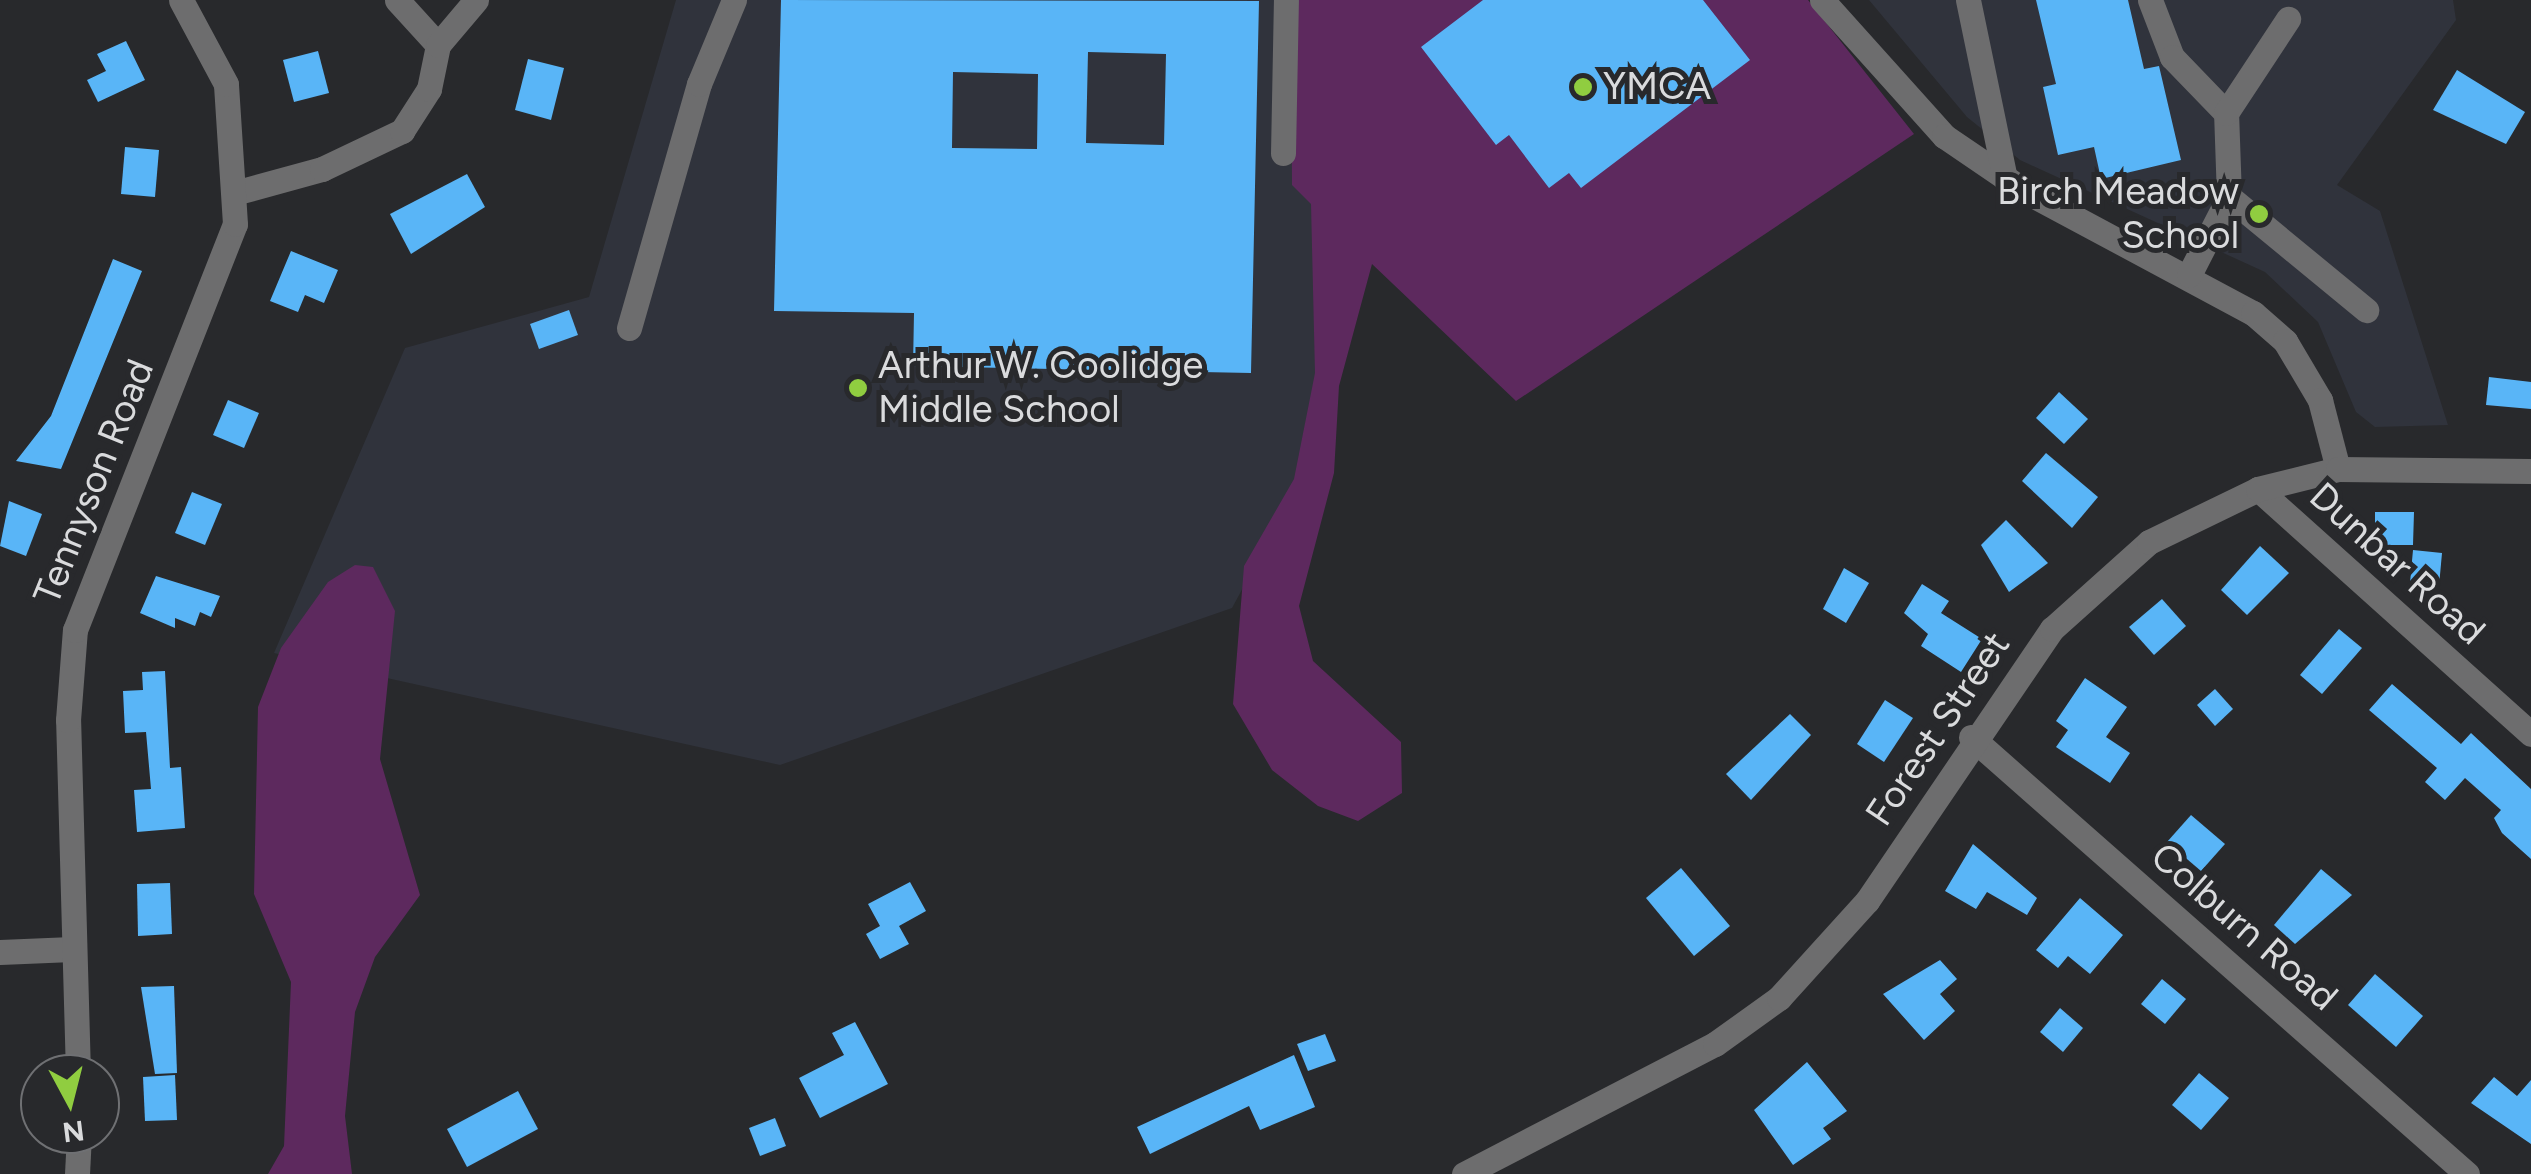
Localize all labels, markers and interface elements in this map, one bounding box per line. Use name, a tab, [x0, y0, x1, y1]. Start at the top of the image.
place label: YMCA	[1603, 64, 1711, 110]
marker: YMCA	[1572, 76, 1594, 98]
place label: Birch Meadow School	[1997, 169, 2239, 258]
marker: Birch Meadow School	[2248, 203, 2270, 225]
place label: Arthur W. Coolidge Middle School	[878, 343, 1203, 432]
street label: Tennyson Road	[24, 353, 164, 611]
marker: Arthur W. Coolidge Middle School	[847, 377, 869, 399]
street label: Dunbar Road	[2300, 473, 2494, 655]
street label: Forest Street	[1856, 623, 2020, 835]
street label: Colburn Road	[2141, 834, 2347, 1020]
north arrow	[20, 1054, 120, 1154]
text: N	[61, 1114, 86, 1150]

